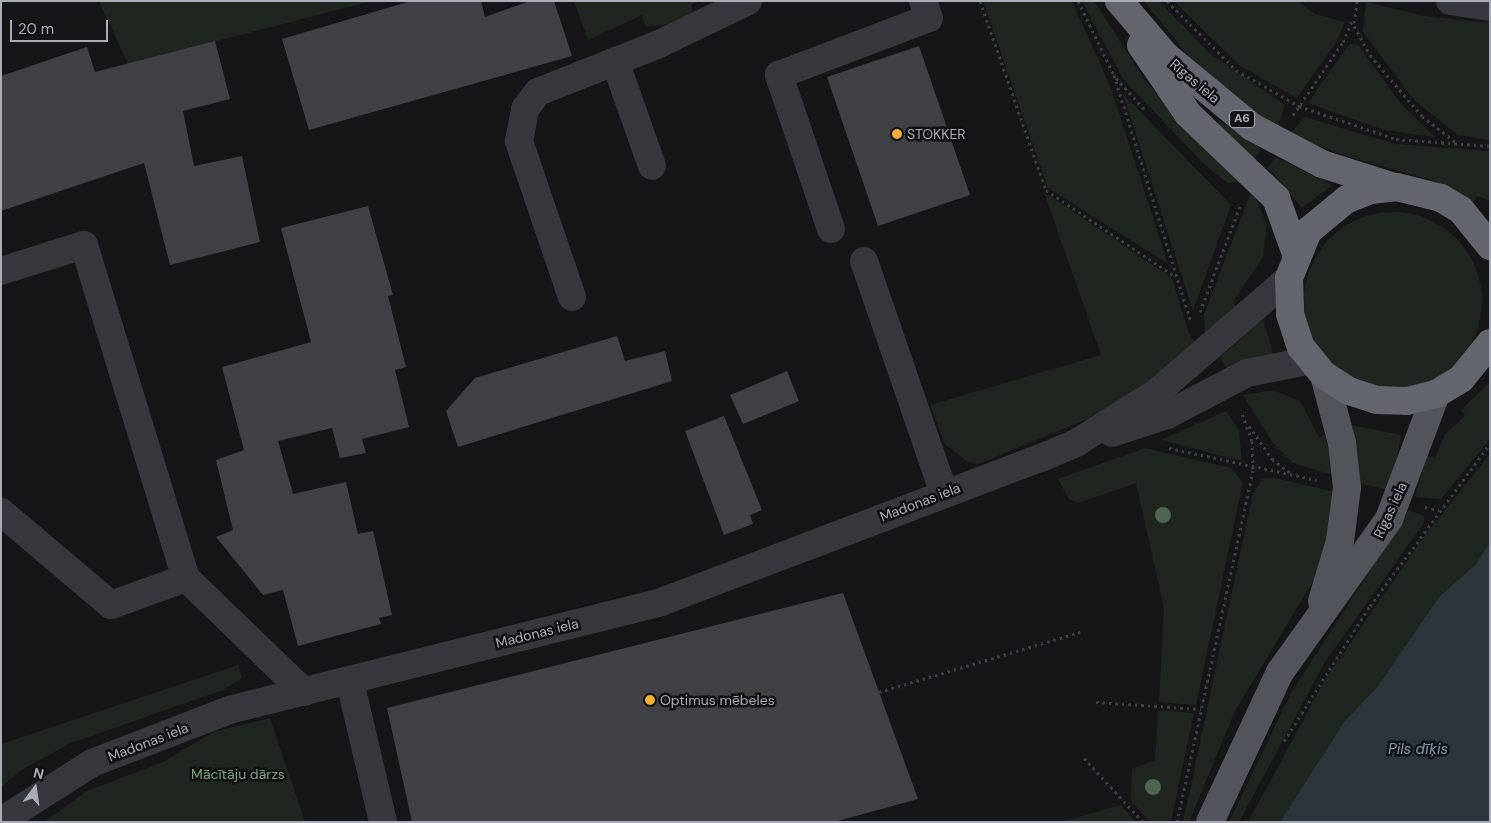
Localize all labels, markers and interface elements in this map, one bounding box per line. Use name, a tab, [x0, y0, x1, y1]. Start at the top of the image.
scale bar	[12, 10, 110, 42]
text: 20 m	[18, 19, 54, 39]
street label: Rīgas iela	[1167, 55, 1223, 107]
road number: A6	[1228, 110, 1256, 128]
place label: STOKKER	[907, 126, 966, 142]
marker: STOKKER	[891, 128, 903, 140]
street label: Madonas iela	[877, 479, 963, 525]
street label: Rīgas iela	[1370, 479, 1410, 541]
street label: Madonas iela	[494, 615, 580, 651]
place label: Optimus mēbeles	[660, 692, 775, 708]
marker: Optimus mēbeles	[644, 694, 656, 706]
street label: Madonas iela	[105, 719, 191, 765]
water label: Pils dīķis	[1388, 741, 1448, 759]
north arrow	[10, 763, 60, 813]
text: N	[31, 763, 46, 783]
park label: Mācītāju dārzs	[191, 766, 285, 782]

